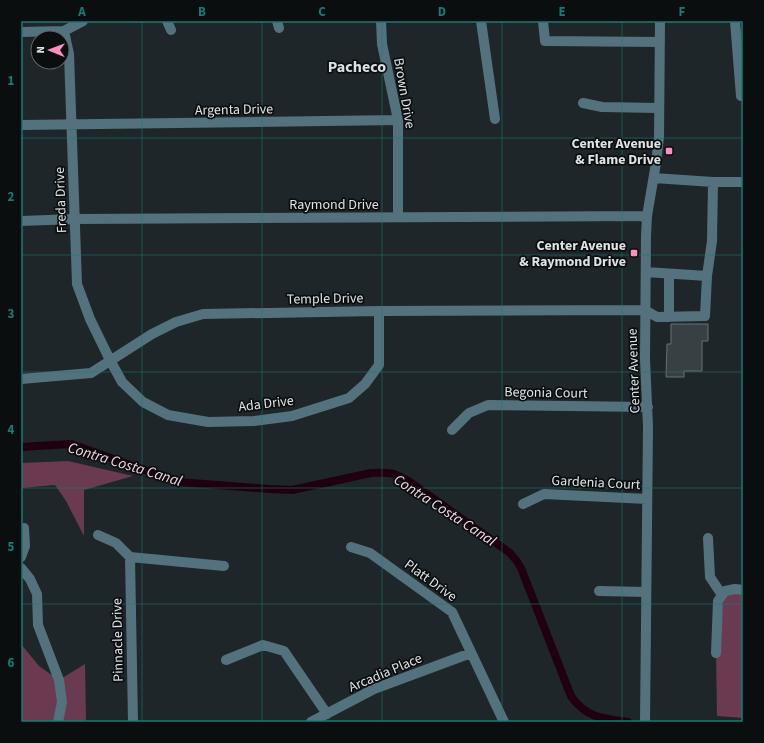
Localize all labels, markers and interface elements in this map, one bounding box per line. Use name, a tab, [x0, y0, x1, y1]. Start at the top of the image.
text: A	[77, 3, 86, 21]
text: B	[198, 3, 206, 21]
text: C	[318, 3, 326, 21]
text: D	[438, 3, 446, 21]
text: E	[558, 3, 566, 21]
text: F	[679, 3, 686, 21]
north arrow	[30, 30, 70, 70]
text: N	[33, 46, 48, 54]
district label: Pacheco	[328, 56, 386, 78]
street label: Brown Drive	[388, 56, 420, 130]
text: 1	[8, 72, 15, 90]
street label: Argenta Drive	[195, 99, 273, 121]
place label: Center Avenue & Flame Drive	[571, 134, 661, 170]
marker: Center Avenue & Flame Drive	[664, 146, 674, 156]
street label: Freda Drive	[50, 166, 72, 233]
text: 2	[8, 188, 15, 206]
street label: Raymond Drive	[289, 195, 379, 215]
place label: Center Avenue & Raymond Drive	[519, 236, 626, 272]
marker: Center Avenue & Raymond Drive	[629, 248, 639, 258]
street label: Temple Drive	[287, 288, 364, 310]
text: 3	[8, 305, 15, 323]
street label: Center Avenue	[623, 328, 645, 414]
street label: Begonia Court	[504, 382, 588, 404]
street label: Ada Drive	[237, 391, 295, 417]
text: 4	[8, 421, 15, 439]
water label: Contra Costa Canal	[65, 437, 185, 492]
water label: Contra Costa Canal	[389, 469, 500, 552]
street label: Gardenia Court	[551, 471, 641, 495]
text: 5	[8, 538, 15, 556]
street label: Platt Drive	[400, 555, 461, 607]
street label: Pinnacle Drive	[107, 598, 129, 682]
street label: Arcadia Place	[345, 648, 425, 697]
text: 6	[8, 654, 15, 672]

